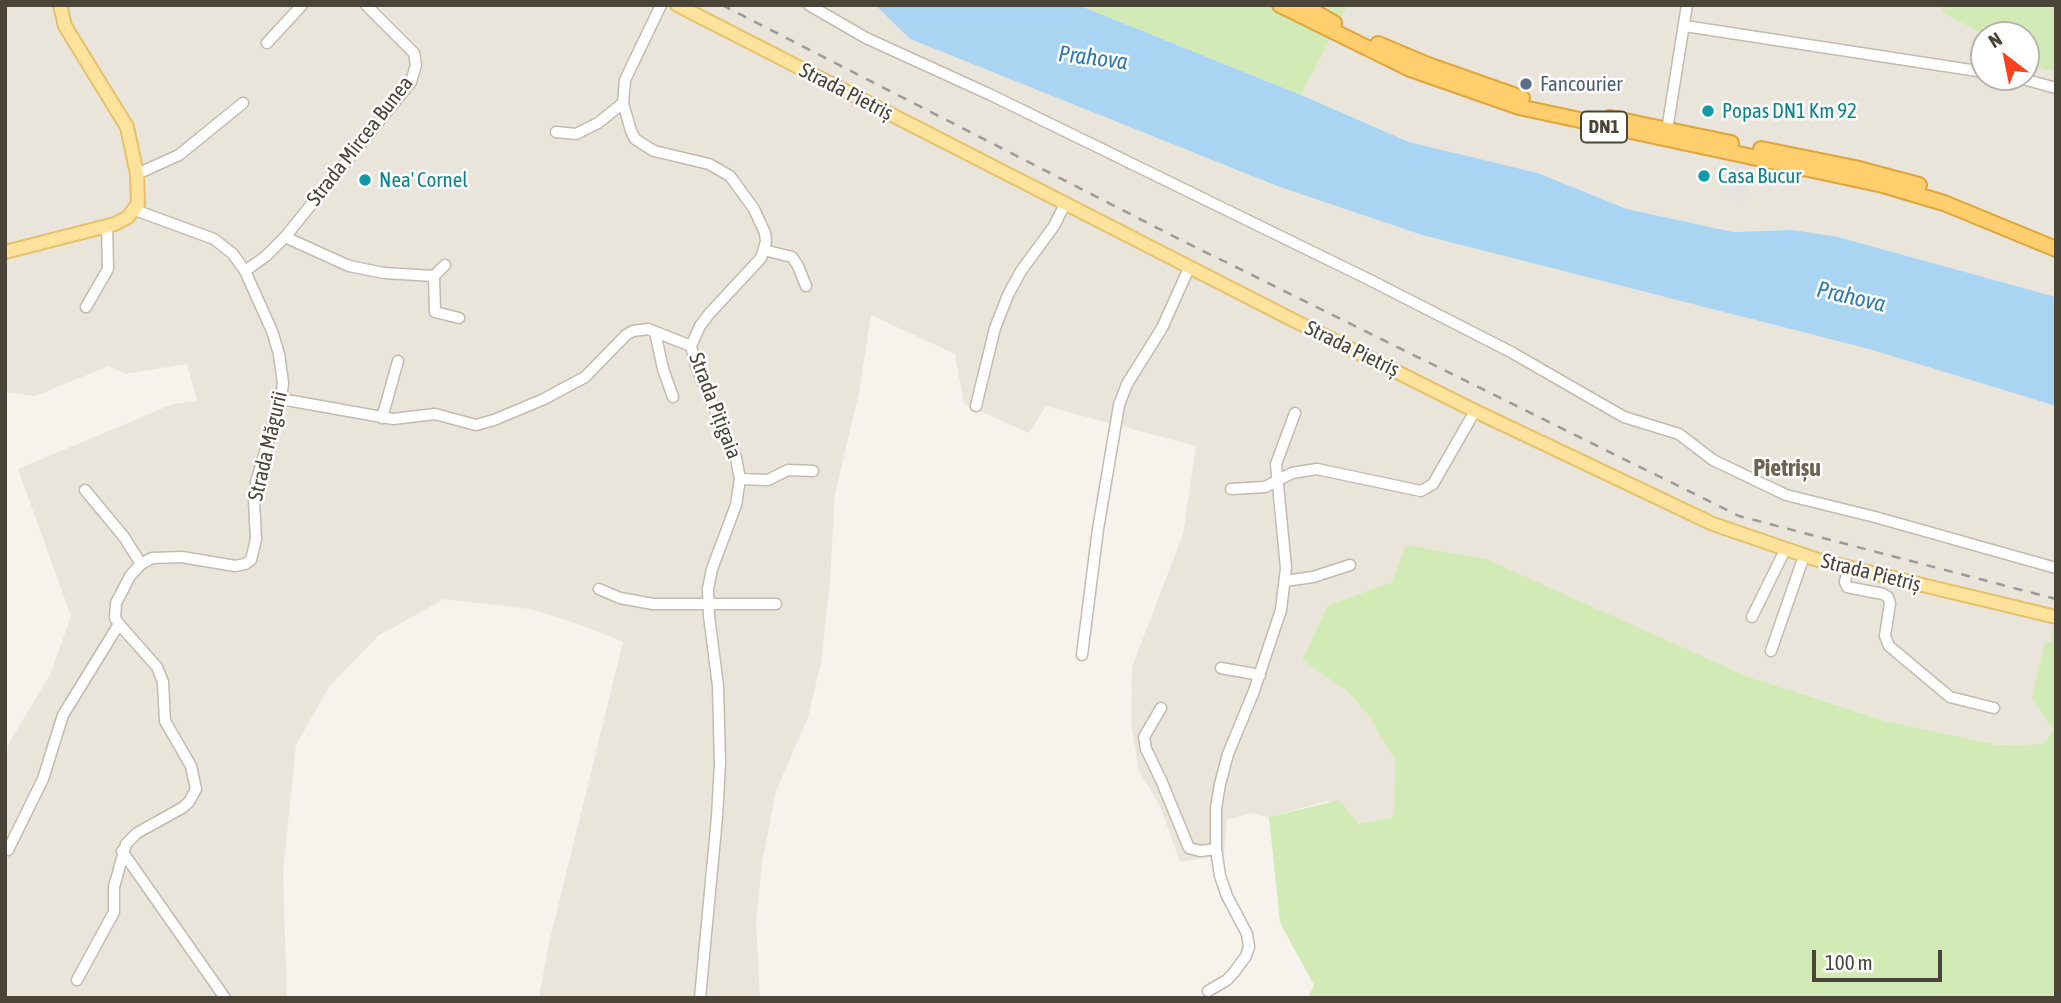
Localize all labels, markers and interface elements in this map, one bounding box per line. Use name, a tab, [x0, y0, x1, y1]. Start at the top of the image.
north arrow	[1970, 21, 2040, 91]
text: N	[1984, 28, 2006, 52]
water label: Prahova	[1057, 40, 1129, 76]
street label: Strada Pietriș	[795, 58, 897, 126]
street label: Strada Mircea Bunea	[302, 71, 418, 211]
place label: Fancourier	[1540, 71, 1623, 97]
marker: Fancourier	[1518, 76, 1534, 92]
place label: Popas DN1 Km 92	[1722, 98, 1857, 124]
marker: Popas DN1 Km 92	[1700, 103, 1716, 119]
road number: DN1	[1581, 111, 1627, 142]
place label: Casa Bucur	[1718, 163, 1801, 189]
place label: Nea' Cornel	[379, 167, 468, 193]
marker: Casa Bucur	[1696, 168, 1712, 184]
marker: Nea' Cornel	[357, 172, 373, 188]
water label: Prahova	[1814, 276, 1888, 318]
street label: Strada Pietriș	[1301, 315, 1403, 383]
street label: Strada Pițigaia	[683, 349, 747, 463]
street label: Strada Măgurii	[243, 389, 293, 503]
district label: Pietrișu	[1753, 454, 1821, 482]
street label: Strada Pietriș	[1819, 548, 1923, 598]
scale bar	[1816, 936, 1946, 980]
text: 100 m	[1825, 950, 1873, 974]

